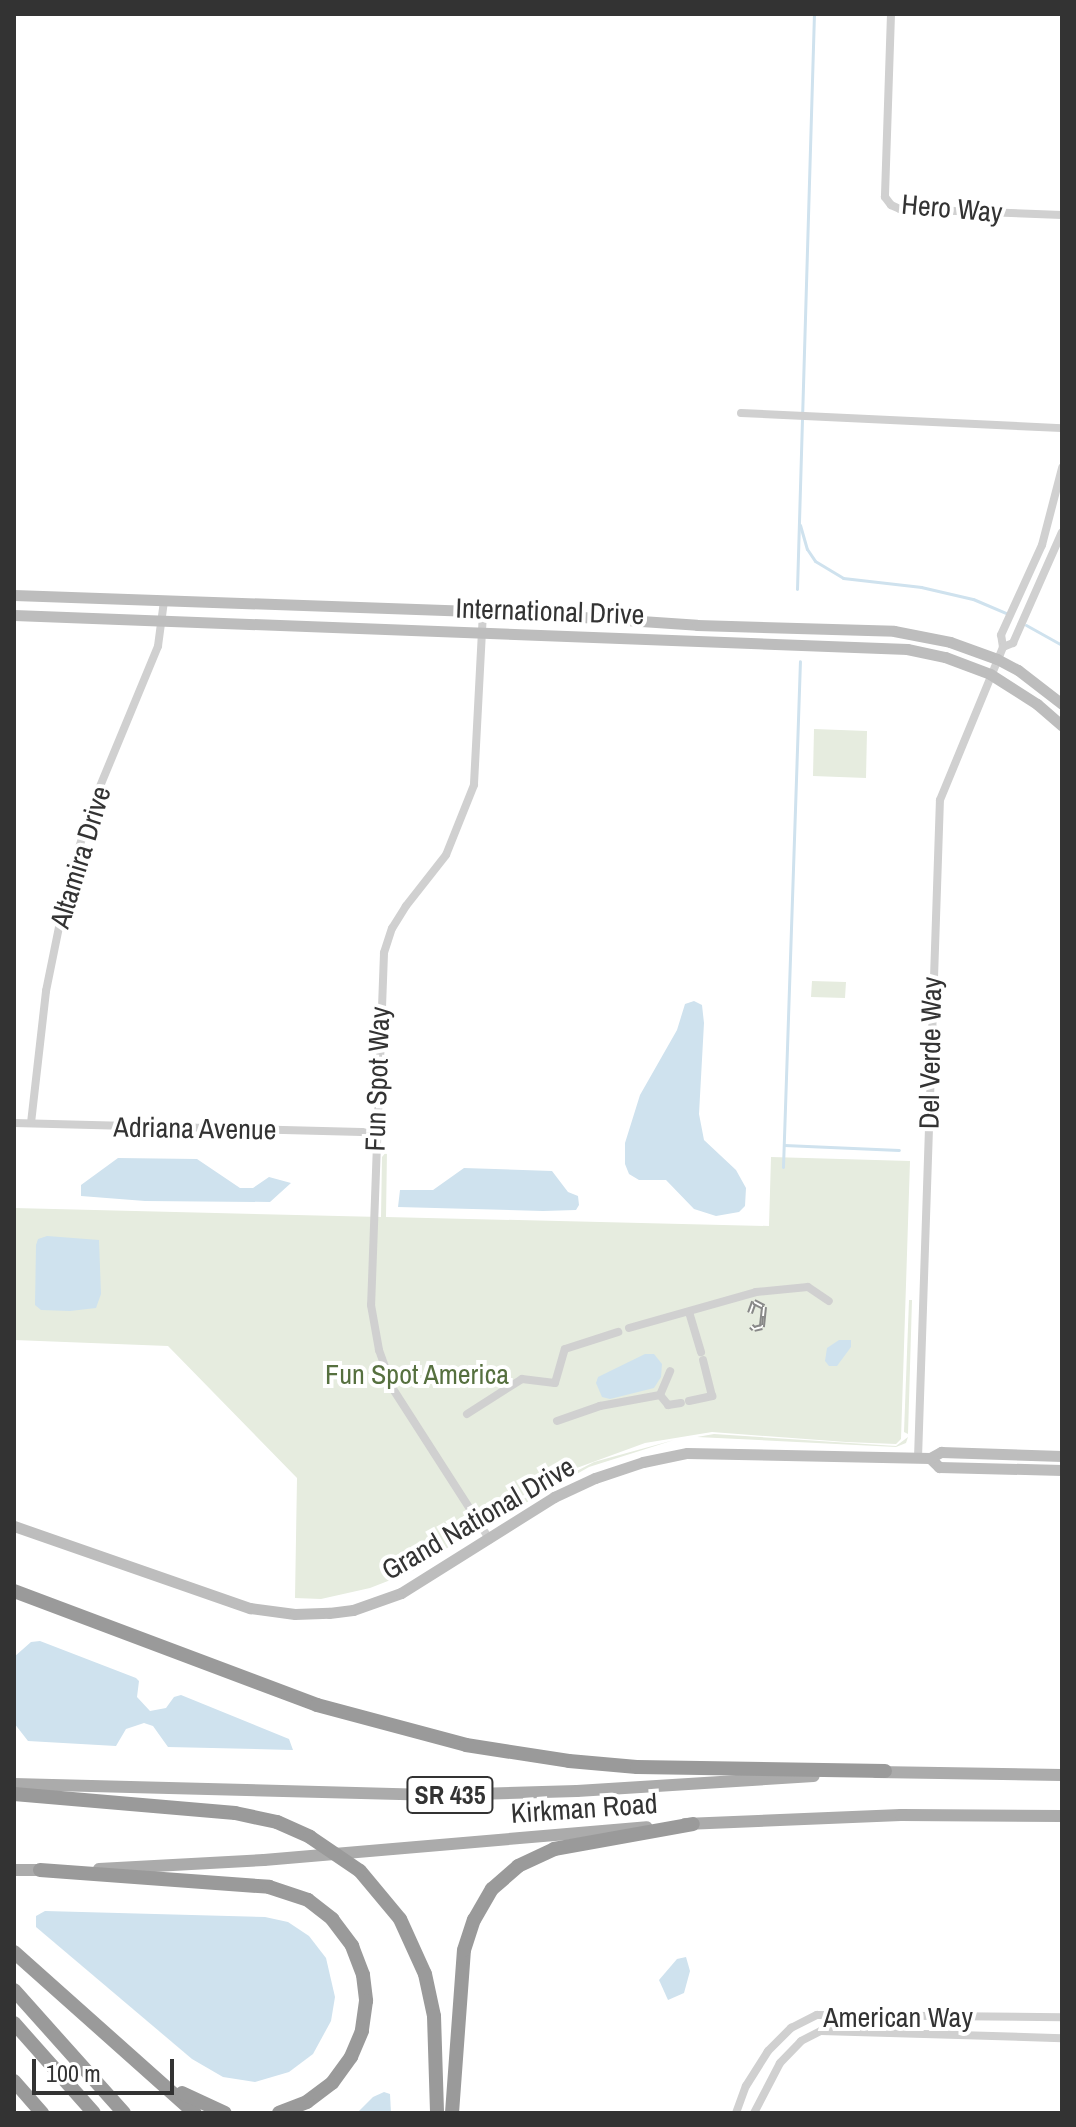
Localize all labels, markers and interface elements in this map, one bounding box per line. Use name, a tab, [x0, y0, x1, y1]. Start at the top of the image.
street label: Hero Way	[900, 187, 1004, 229]
street label: International Drive	[455, 591, 645, 631]
street label: Altamira Drive	[42, 782, 118, 932]
street label: Del Verde Way	[912, 977, 948, 1129]
street label: Fun Spot Way	[358, 1006, 396, 1152]
street label: Adriana Avenue	[113, 1110, 277, 1146]
park label: Fun Spot America	[324, 1357, 510, 1391]
street label: Grand National Drive	[376, 1449, 580, 1587]
road number: SR 435	[406, 1773, 494, 1817]
street label: Kirkman Road	[510, 1786, 658, 1830]
street label: American Way	[823, 2000, 973, 2034]
scale bar	[36, 2043, 178, 2093]
text: 100 m	[46, 2057, 101, 2089]

